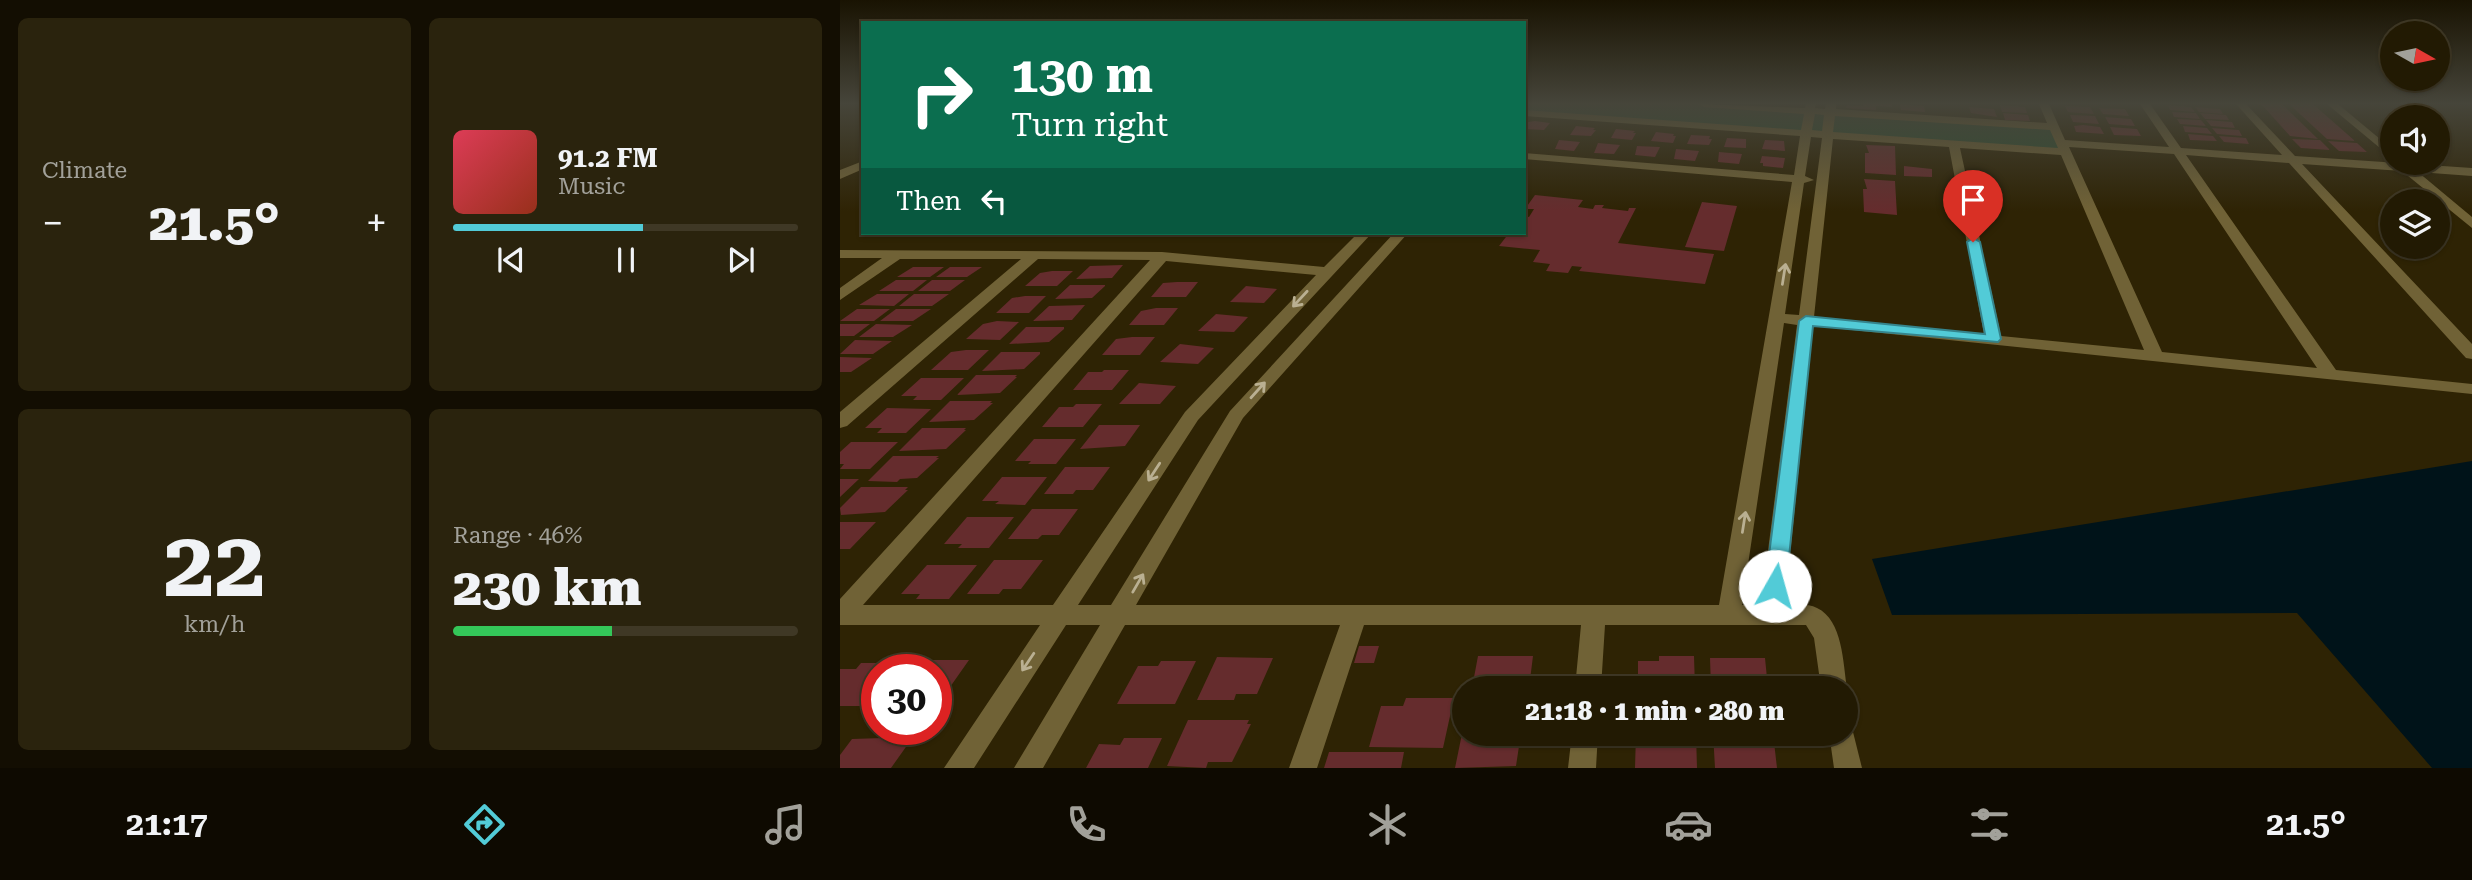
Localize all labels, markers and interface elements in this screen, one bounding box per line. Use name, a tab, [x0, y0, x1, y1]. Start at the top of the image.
north arrow	[2380, 21, 2450, 91]
map controls	[2380, 21, 2450, 259]
text: 130 m	[1011, 47, 1153, 104]
icon: right	[896, 49, 987, 140]
button: sound	[2380, 105, 2450, 175]
text: Turn right	[1011, 106, 1168, 144]
text: 91.2 FM	[558, 143, 658, 173]
text: Climate	[42, 157, 127, 184]
pin	[1943, 170, 2003, 242]
text: Music	[558, 173, 625, 200]
icon: arrive	[1954, 181, 1992, 219]
icon: left	[975, 182, 1013, 220]
text: Then	[896, 186, 961, 216]
button: layers	[2380, 189, 2450, 259]
text: 21.5°	[149, 192, 280, 253]
text: −	[42, 201, 63, 245]
text: +	[366, 201, 387, 245]
icon: previous	[492, 241, 530, 279]
icon: pause	[607, 241, 645, 279]
icon: next	[722, 241, 760, 279]
one-way arrow	[1778, 263, 1791, 285]
one-way arrow	[1292, 291, 1309, 308]
one-way arrow	[1250, 382, 1266, 400]
one-way arrow	[1146, 462, 1160, 482]
one-way arrow	[1738, 511, 1751, 534]
text: 22	[164, 512, 265, 618]
text: Range · 46%	[453, 522, 582, 549]
position arrow	[1738, 549, 1812, 623]
text: 230 km	[453, 557, 641, 618]
one-way arrow	[1131, 574, 1145, 594]
text: km/h	[184, 611, 245, 638]
one-way arrow	[1021, 652, 1035, 672]
speed limit sign: 30	[861, 654, 952, 745]
text: 21:18 · 1 min · 280 m	[1525, 696, 1785, 726]
icon: directions	[460, 800, 509, 849]
icon: music	[761, 800, 810, 849]
icon: phone	[1062, 800, 1111, 849]
icon: climate	[1363, 800, 1412, 849]
icon: car	[1664, 800, 1713, 849]
icon: filters	[1965, 800, 2014, 849]
text: 21:17	[126, 805, 208, 843]
text: 21.5°	[2266, 805, 2346, 843]

